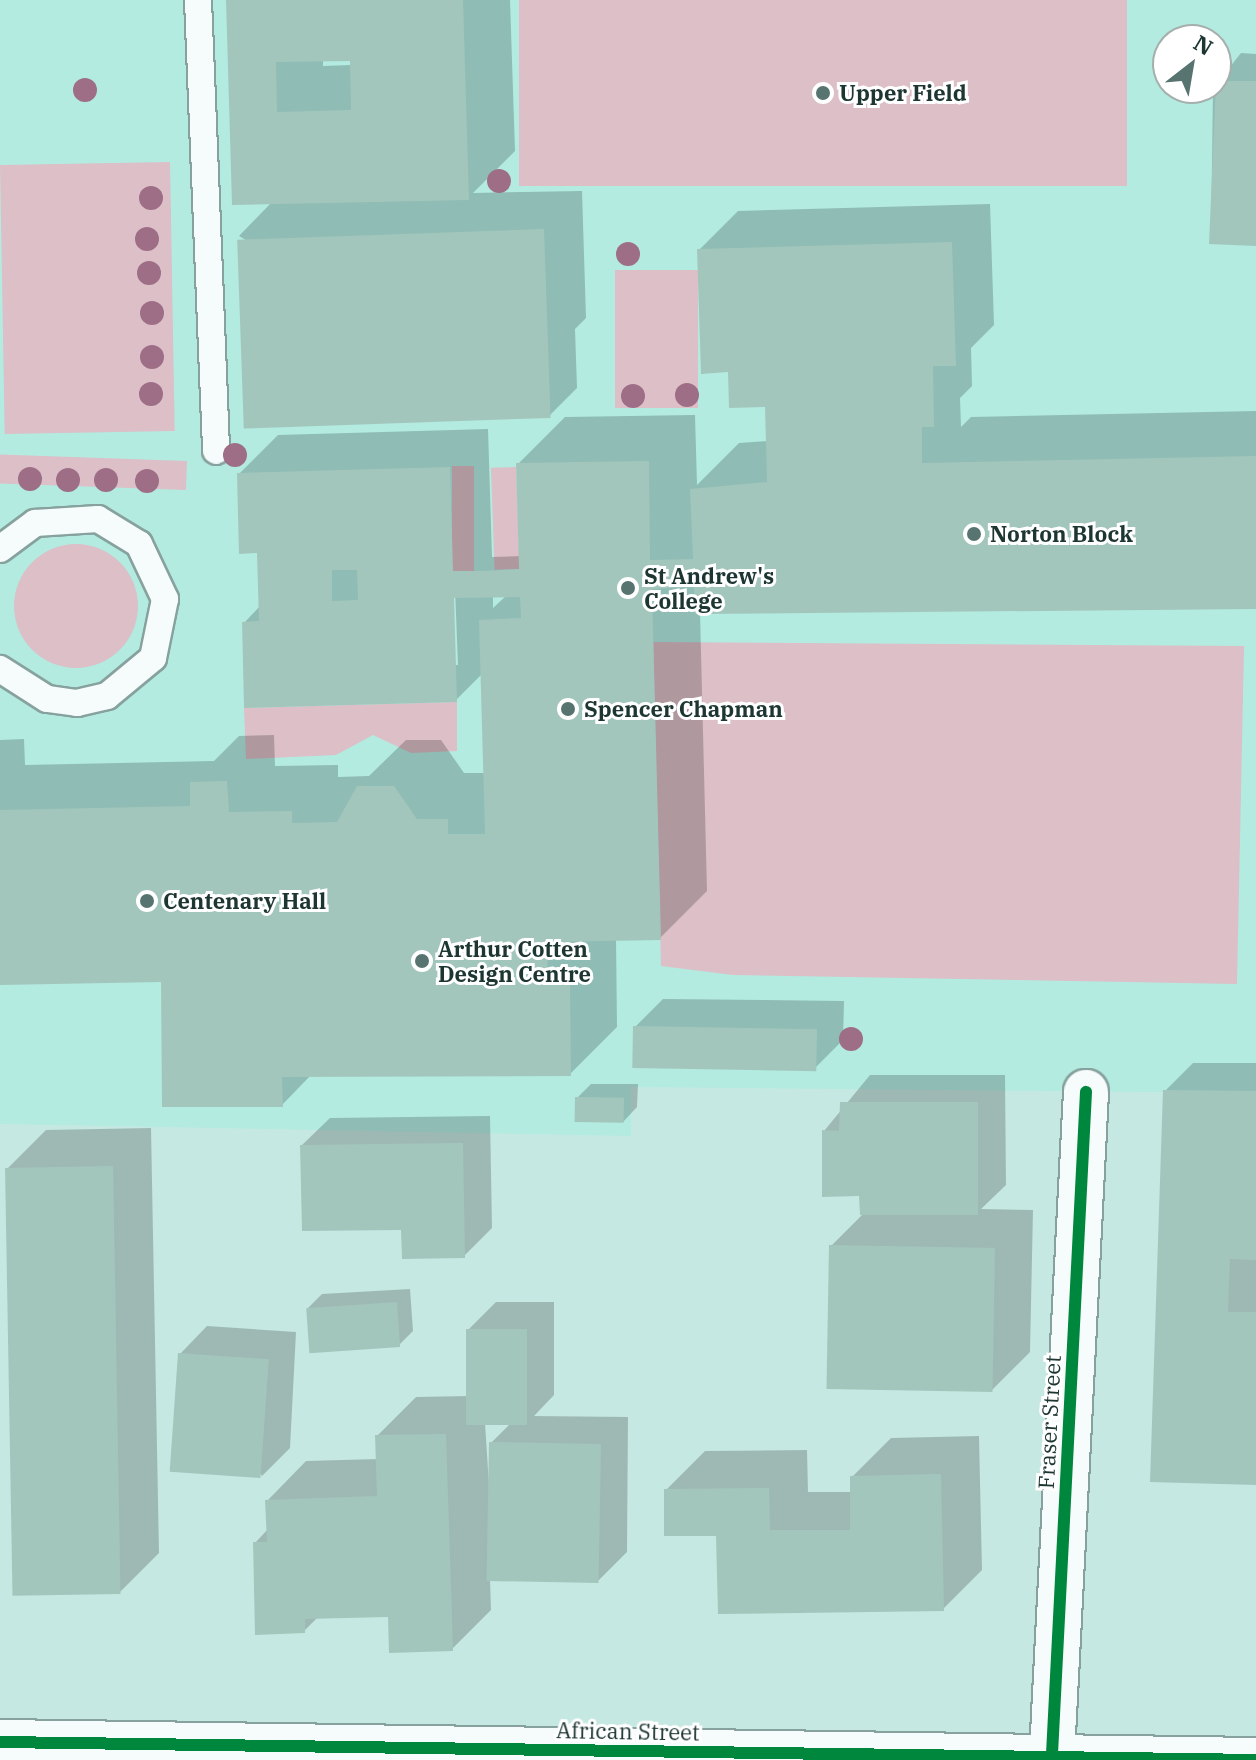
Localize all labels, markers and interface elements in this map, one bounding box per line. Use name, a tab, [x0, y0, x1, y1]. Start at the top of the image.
north arrow	[1152, 24, 1232, 104]
text: N	[1189, 28, 1219, 62]
place label: Upper Field	[839, 80, 967, 106]
marker: Upper Field	[814, 84, 832, 102]
place label: Norton Block	[990, 521, 1133, 547]
marker: Norton Block	[965, 525, 983, 543]
place label: St Andrew's College	[644, 562, 774, 614]
marker: St Andrew's College	[619, 579, 637, 597]
place label: Spencer Chapman	[584, 696, 783, 722]
marker: Spencer Chapman	[559, 700, 577, 718]
place label: Centenary Hall	[163, 888, 326, 914]
marker: Centenary Hall	[138, 892, 156, 910]
place label: Arthur Cotten Design Centre	[438, 935, 591, 986]
marker: Arthur Cotten Design Centre	[413, 952, 431, 970]
street label: Fraser Street	[1032, 1354, 1066, 1490]
street label: African Street	[556, 1717, 700, 1745]

